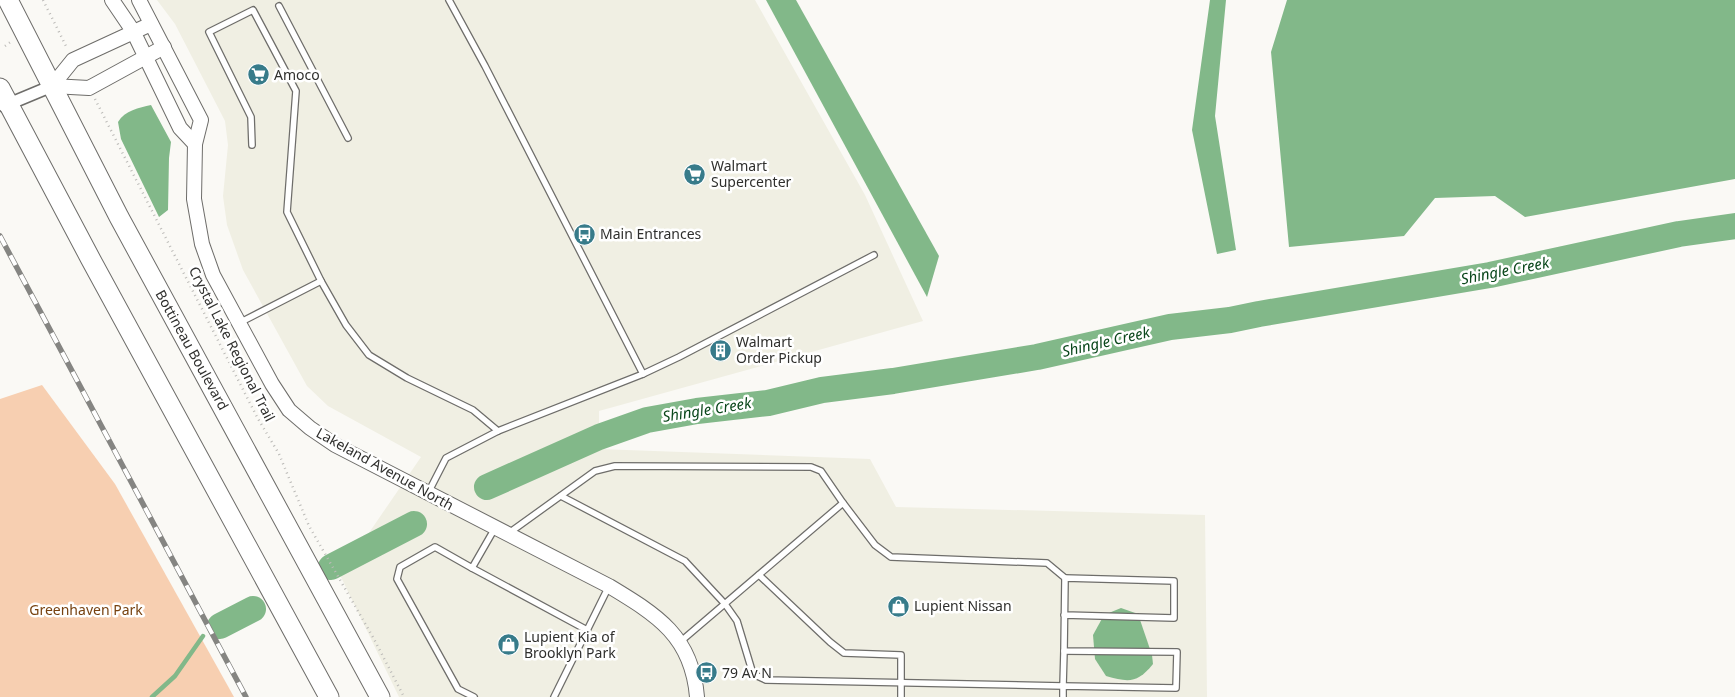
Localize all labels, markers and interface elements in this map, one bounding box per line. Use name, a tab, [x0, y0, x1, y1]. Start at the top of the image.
supermarket icon: Amoco	[246, 63, 270, 87]
place label: Amoco	[274, 65, 320, 84]
place label: Walmart Supercenter	[711, 156, 792, 191]
supermarket icon: Walmart Supercenter	[683, 162, 707, 186]
bus stop icon: Main Entrances	[572, 222, 596, 246]
place label: Main Entrances	[600, 224, 702, 243]
water label: Shingle Creek	[1459, 252, 1551, 288]
street label: Crystal Lake Regional Trail	[185, 263, 280, 425]
street label: Bottineau Boulevard	[152, 286, 233, 413]
water label: Shingle Creek	[1060, 321, 1152, 361]
place label: Walmart Order Pickup	[736, 332, 822, 367]
building icon: Walmart Order Pickup	[708, 338, 732, 362]
water label: Shingle Creek	[661, 392, 753, 426]
street label: Lakeland Avenue North	[313, 423, 457, 514]
shop icon: Lupient Nissan	[886, 594, 910, 618]
place label: Lupient Nissan	[914, 596, 1012, 615]
park label: Greenhaven Park	[29, 600, 143, 619]
place label: Lupient Kia of Brooklyn Park	[524, 627, 616, 662]
shop icon: Lupient Kia of Brooklyn Park	[496, 633, 520, 657]
bus stop icon: 79 Av N	[694, 661, 718, 685]
place label: 79 Av N	[722, 663, 772, 682]

